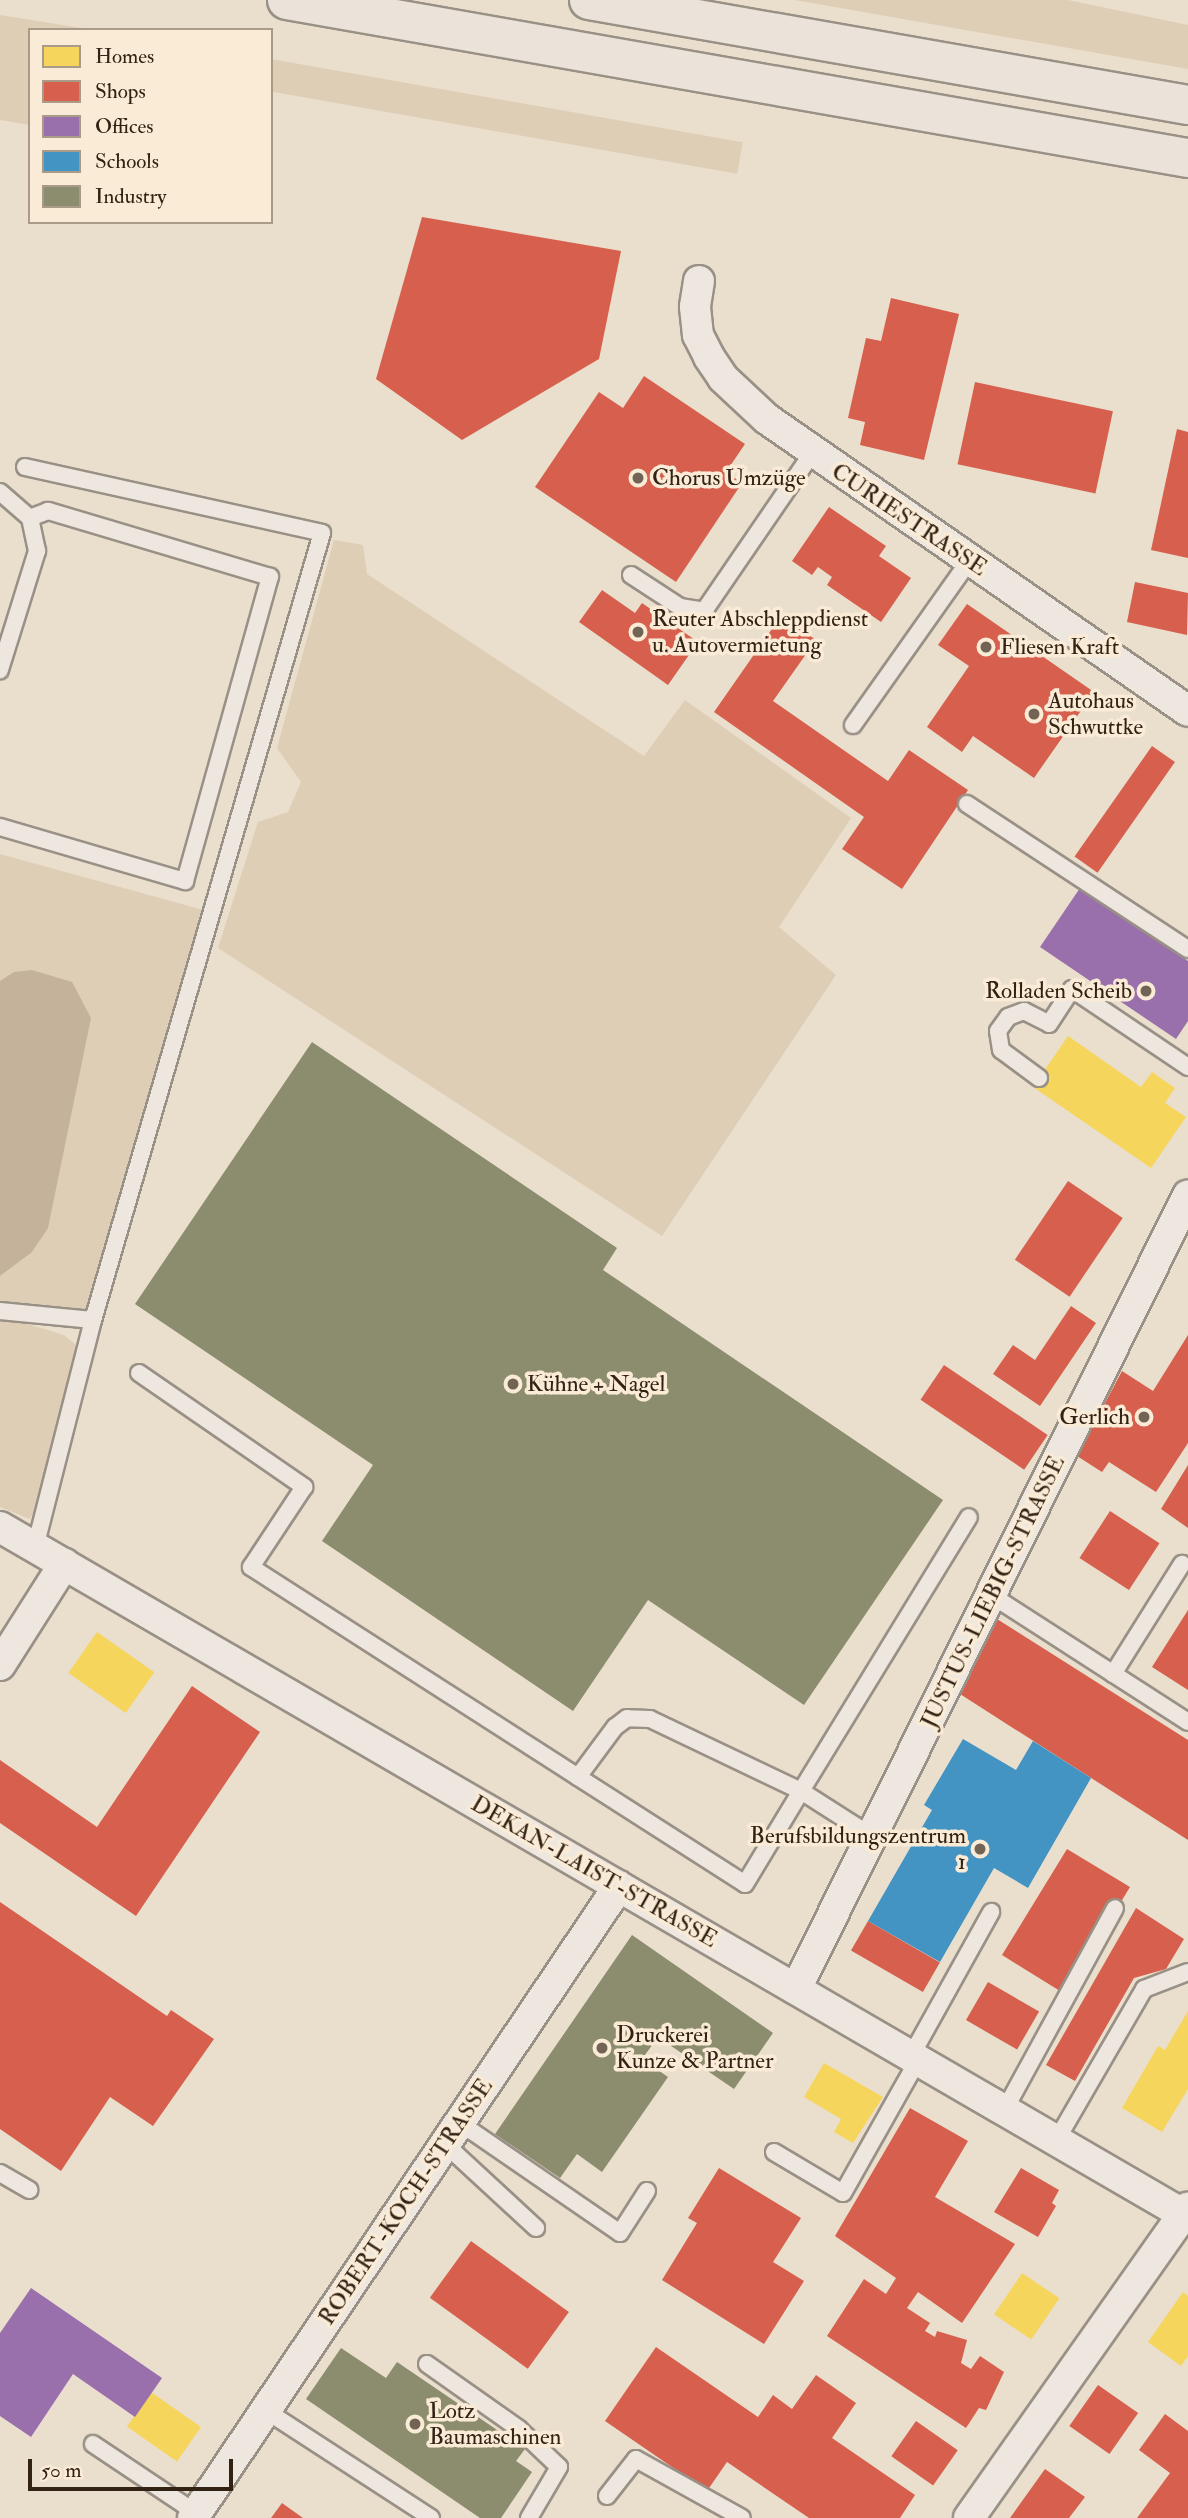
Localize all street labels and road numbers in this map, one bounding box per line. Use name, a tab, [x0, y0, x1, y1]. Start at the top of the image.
street label: CURIESTRASSE	[826, 458, 992, 582]
street label: JUSTUS-LIEBIG-STRASSE	[915, 1451, 1071, 1733]
street label: DEKAN-LAIST-STRASSE	[466, 1790, 722, 1954]
street label: ROBERT-KOCH-STRASSE	[313, 2074, 499, 2330]

